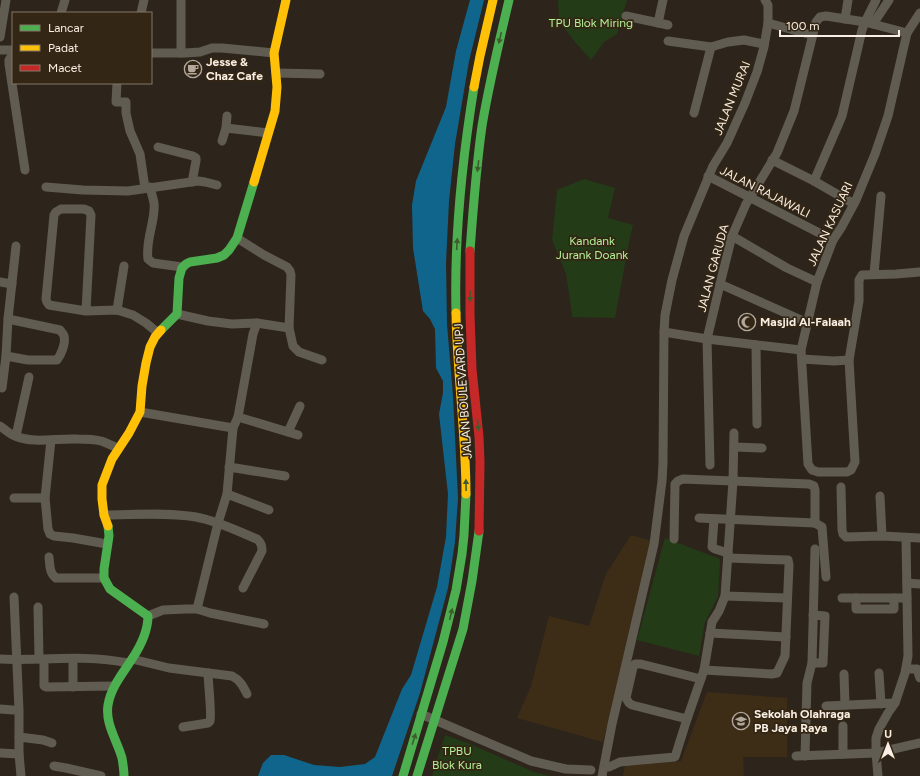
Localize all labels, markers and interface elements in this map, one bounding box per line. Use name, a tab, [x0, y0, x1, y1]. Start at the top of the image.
legend	[12, 12, 152, 84]
scale bar	[780, 12, 899, 38]
park label: TPU Blok Miring	[549, 16, 633, 30]
text: 100 m	[786, 19, 820, 33]
text: Lancar	[48, 21, 84, 35]
one-way arrow	[496, 32, 502, 44]
text: Padat	[48, 41, 79, 55]
place label: Jesse & Chaz Cafe	[206, 55, 263, 83]
cafe icon: Jesse & Chaz Cafe	[183, 59, 203, 79]
street label: JALAN MURAI	[711, 59, 753, 137]
text: Macet	[48, 61, 82, 75]
one-way arrow	[475, 160, 481, 172]
street label: JALAN RAJAWALI	[718, 163, 812, 221]
street label: JALAN KASUARI	[804, 180, 856, 268]
street label: JALAN GARUDA	[695, 222, 731, 314]
park label: Kandank Jurank Doank	[556, 234, 628, 262]
one-way arrow	[453, 238, 460, 250]
one-way arrow	[467, 290, 473, 303]
mosque icon: Masjid Al-Falaah	[737, 312, 757, 332]
place label: Masjid Al-Falaah	[760, 315, 851, 329]
street label: JALAN BOULEVARD UPJ	[451, 323, 475, 459]
one-way arrow	[474, 419, 481, 431]
one-way arrow	[463, 478, 469, 491]
one-way arrow	[448, 608, 454, 620]
place label: Sekolah Olahraga PB Jaya Raya	[754, 707, 850, 735]
school or university icon: Sekolah Olahraga PB Jaya Raya	[731, 711, 751, 731]
north arrow	[868, 724, 908, 764]
text: U	[884, 728, 892, 741]
one-way arrow	[411, 732, 417, 744]
park label: TPBU Blok Kura	[432, 744, 482, 772]

